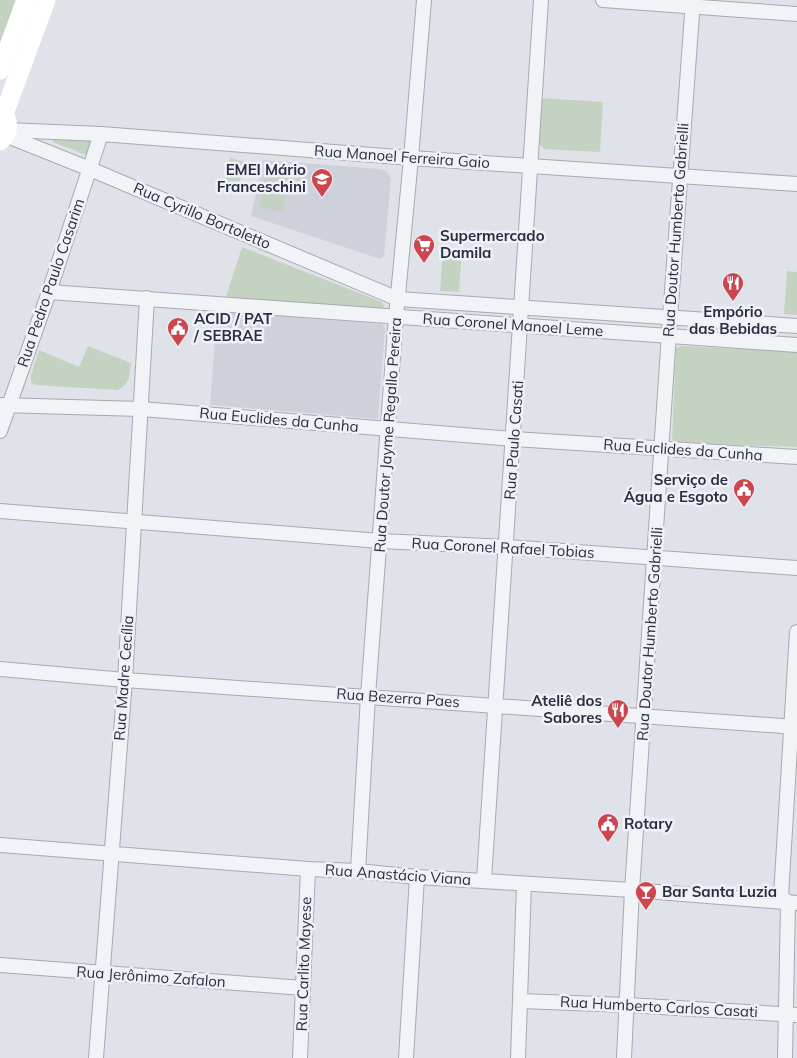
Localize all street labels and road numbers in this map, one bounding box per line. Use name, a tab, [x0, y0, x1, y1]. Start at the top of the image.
street label: Rua Doutor Humberto Gabrielli	[659, 122, 692, 338]
street label: Rua Manoel Ferreira Gaio	[314, 141, 491, 172]
street label: Rua Cyrillo Bortoletto	[131, 178, 274, 253]
street label: Rua Pedro Paulo Casarim	[13, 196, 88, 370]
street label: Rua Coronel Manoel Leme	[422, 309, 604, 340]
street label: Rua Doutor Jayme Regallo Pereira	[370, 317, 405, 553]
street label: Rua Paulo Casati	[500, 380, 527, 500]
street label: Rua Euclides da Cunha	[199, 403, 359, 436]
street label: Rua Euclides da Cunha	[603, 434, 763, 465]
street label: Rua Doutor Humberto Gabrielli	[633, 526, 666, 742]
street label: Rua Coronel Rafael Tobias	[411, 533, 595, 562]
street label: Rua Madre Cecília	[110, 615, 137, 741]
street label: Rua Bezerra Paes	[336, 684, 460, 711]
street label: Rua Anastácio Viana	[324, 860, 472, 889]
street label: Rua Carlito Mayese	[292, 896, 315, 1032]
street label: Rua Jerônimo Zafalon	[76, 962, 226, 991]
street label: Rua Humberto Carlos Casati	[560, 992, 758, 1021]

